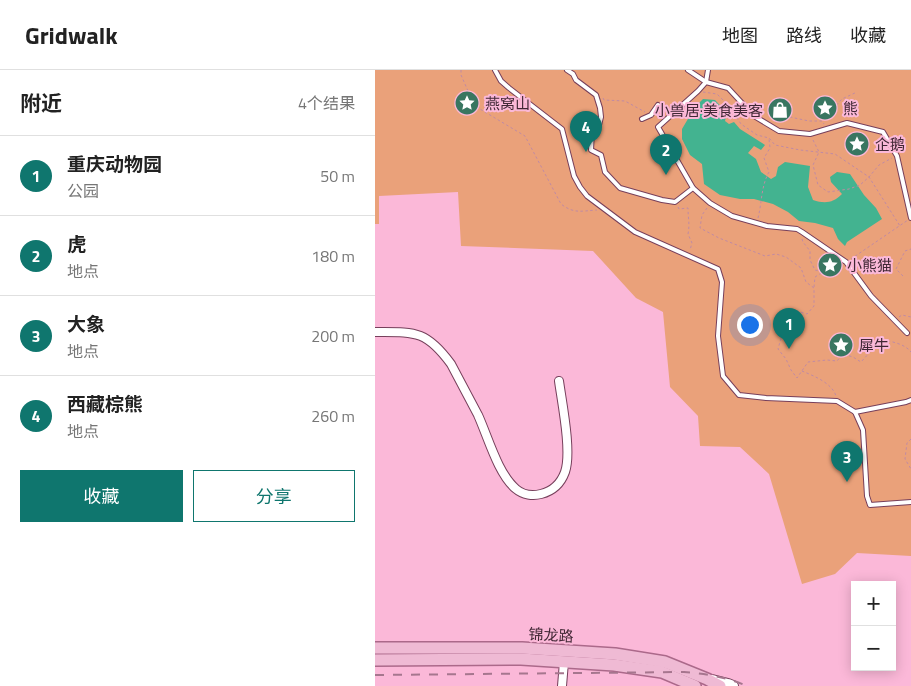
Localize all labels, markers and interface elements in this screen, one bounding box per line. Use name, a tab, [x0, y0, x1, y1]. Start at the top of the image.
text: Gridwalk	[25, 17, 118, 53]
text: 地图	[722, 22, 758, 49]
text: 路线	[786, 22, 822, 49]
text: 收藏	[850, 22, 886, 49]
text: 附近	[20, 87, 62, 119]
place icon: 燕窝山	[454, 90, 480, 116]
text: 4个结果	[298, 91, 355, 115]
place label: 燕窝山	[485, 92, 530, 115]
place icon: 熊	[812, 95, 838, 121]
shop icon: 小兽居·美食美客	[767, 97, 793, 123]
place label: 熊	[843, 97, 858, 120]
place label: 小兽居·美食美客	[655, 99, 763, 122]
pin: 4	[570, 111, 602, 152]
place icon: 企鹅	[844, 131, 870, 157]
place label: 企鹅	[875, 133, 905, 156]
pin: 2	[650, 134, 682, 175]
text: 重庆动物园	[67, 149, 162, 178]
text: 1	[32, 164, 40, 188]
text: 50 m	[320, 164, 355, 188]
text: 公园	[67, 179, 99, 203]
text: 虎	[67, 229, 86, 258]
text: 2	[32, 244, 40, 268]
text: 180 m	[311, 244, 355, 268]
place icon: 小熊猫	[817, 252, 843, 278]
place label: 小熊猫	[847, 254, 892, 277]
text: 地点	[67, 259, 99, 283]
pin: 1	[773, 308, 805, 349]
text: 大象	[67, 309, 105, 338]
your location	[737, 312, 763, 338]
text: 3	[32, 324, 40, 348]
text: 200 m	[311, 324, 355, 348]
place icon: 犀牛	[828, 332, 854, 358]
place label: 犀牛	[859, 334, 889, 357]
text: 地点	[67, 339, 99, 363]
text: 西藏棕熊	[67, 389, 143, 418]
text: 4	[32, 404, 40, 428]
text: 260 m	[311, 404, 355, 428]
text: 地点	[67, 419, 99, 443]
pin: 3	[831, 441, 863, 482]
button: 收藏	[20, 470, 183, 522]
button: 分享	[193, 470, 355, 522]
map controls	[851, 581, 896, 671]
button: +	[851, 581, 896, 626]
street label: 锦龙路	[528, 622, 574, 648]
button: −	[851, 626, 896, 671]

